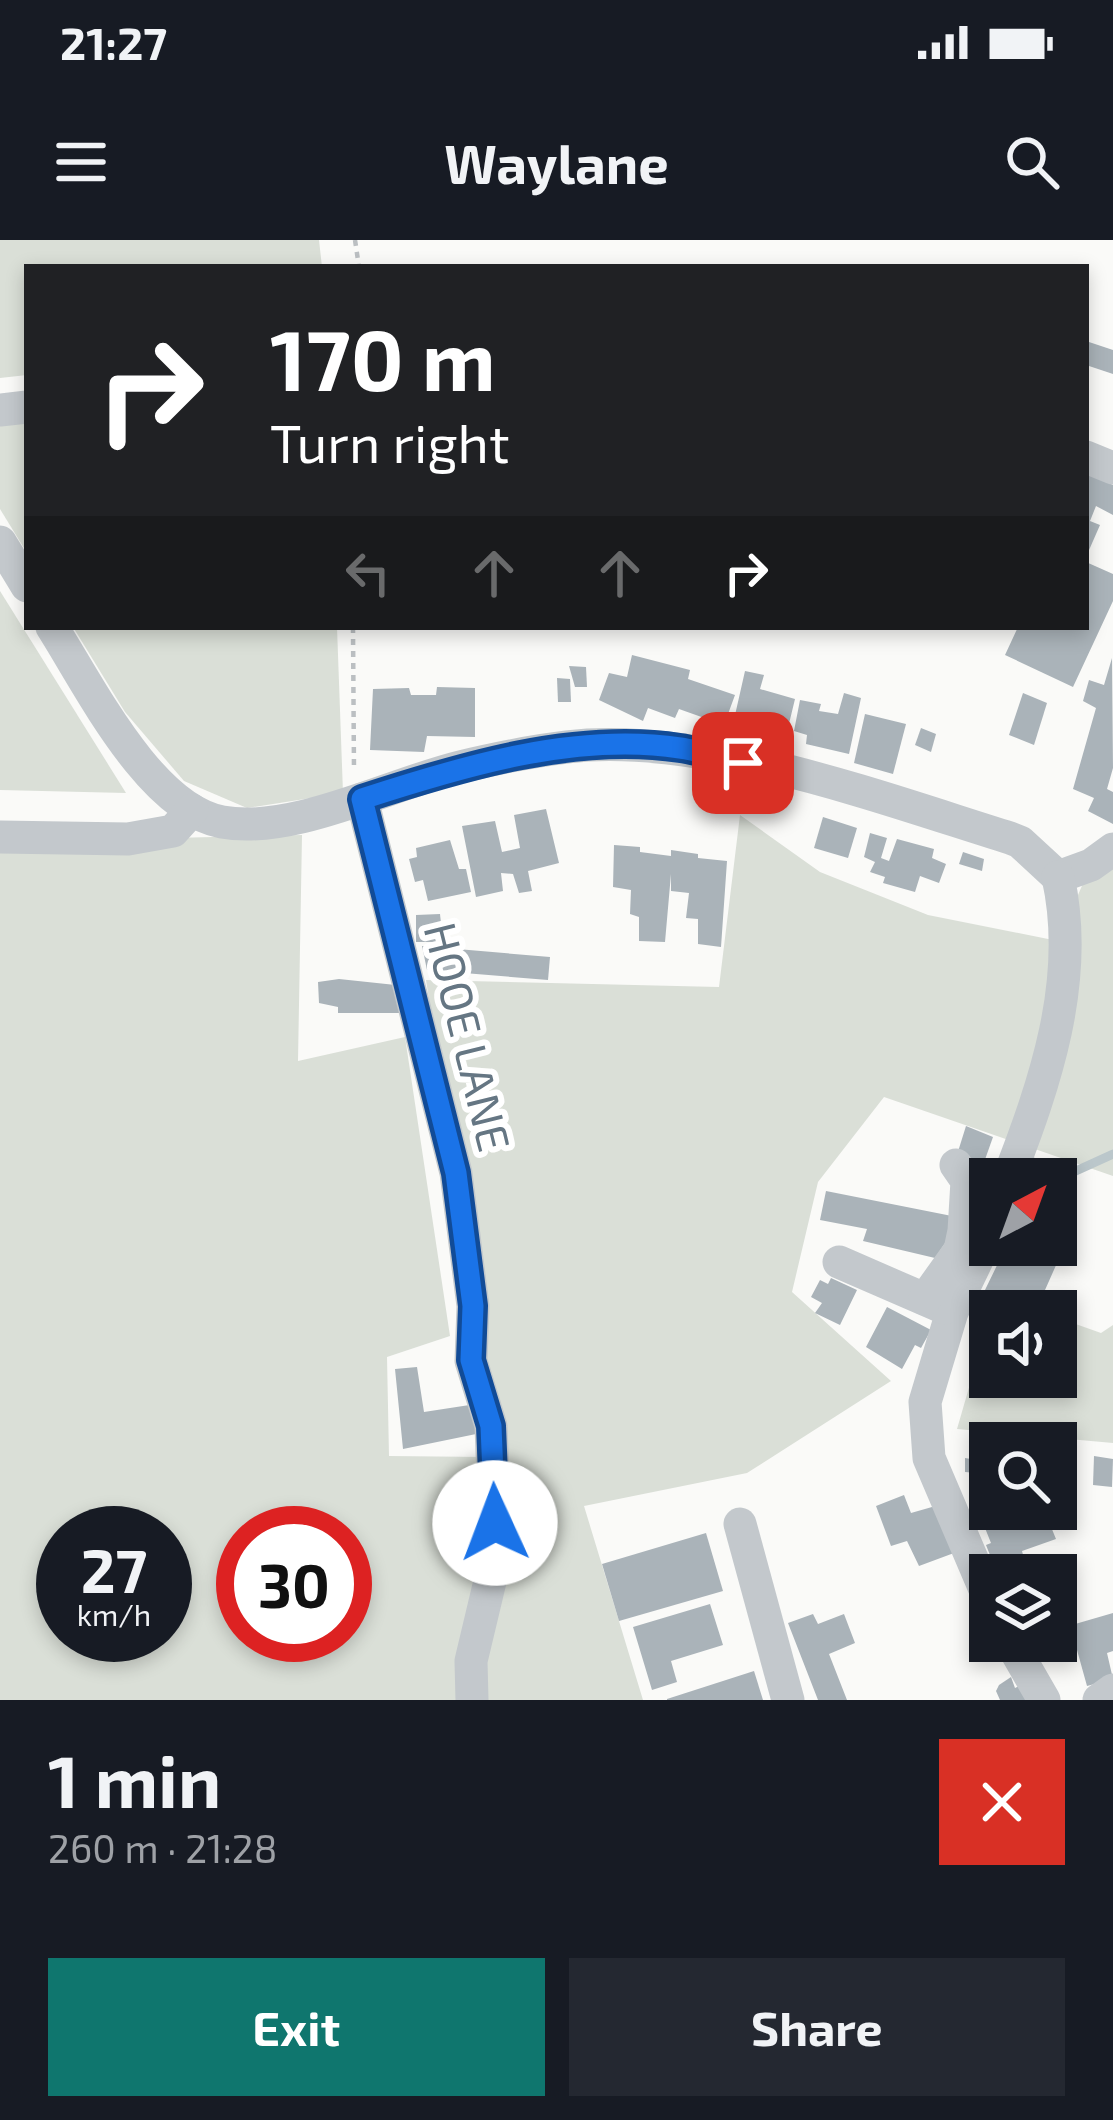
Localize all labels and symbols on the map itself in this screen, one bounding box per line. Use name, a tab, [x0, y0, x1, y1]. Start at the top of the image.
pin	[692, 712, 794, 814]
street label: HOOE LANE	[415, 917, 523, 1156]
north arrow	[969, 1158, 1077, 1266]
position arrow	[432, 1460, 558, 1586]
speed limit sign: 30	[216, 1506, 372, 1662]

